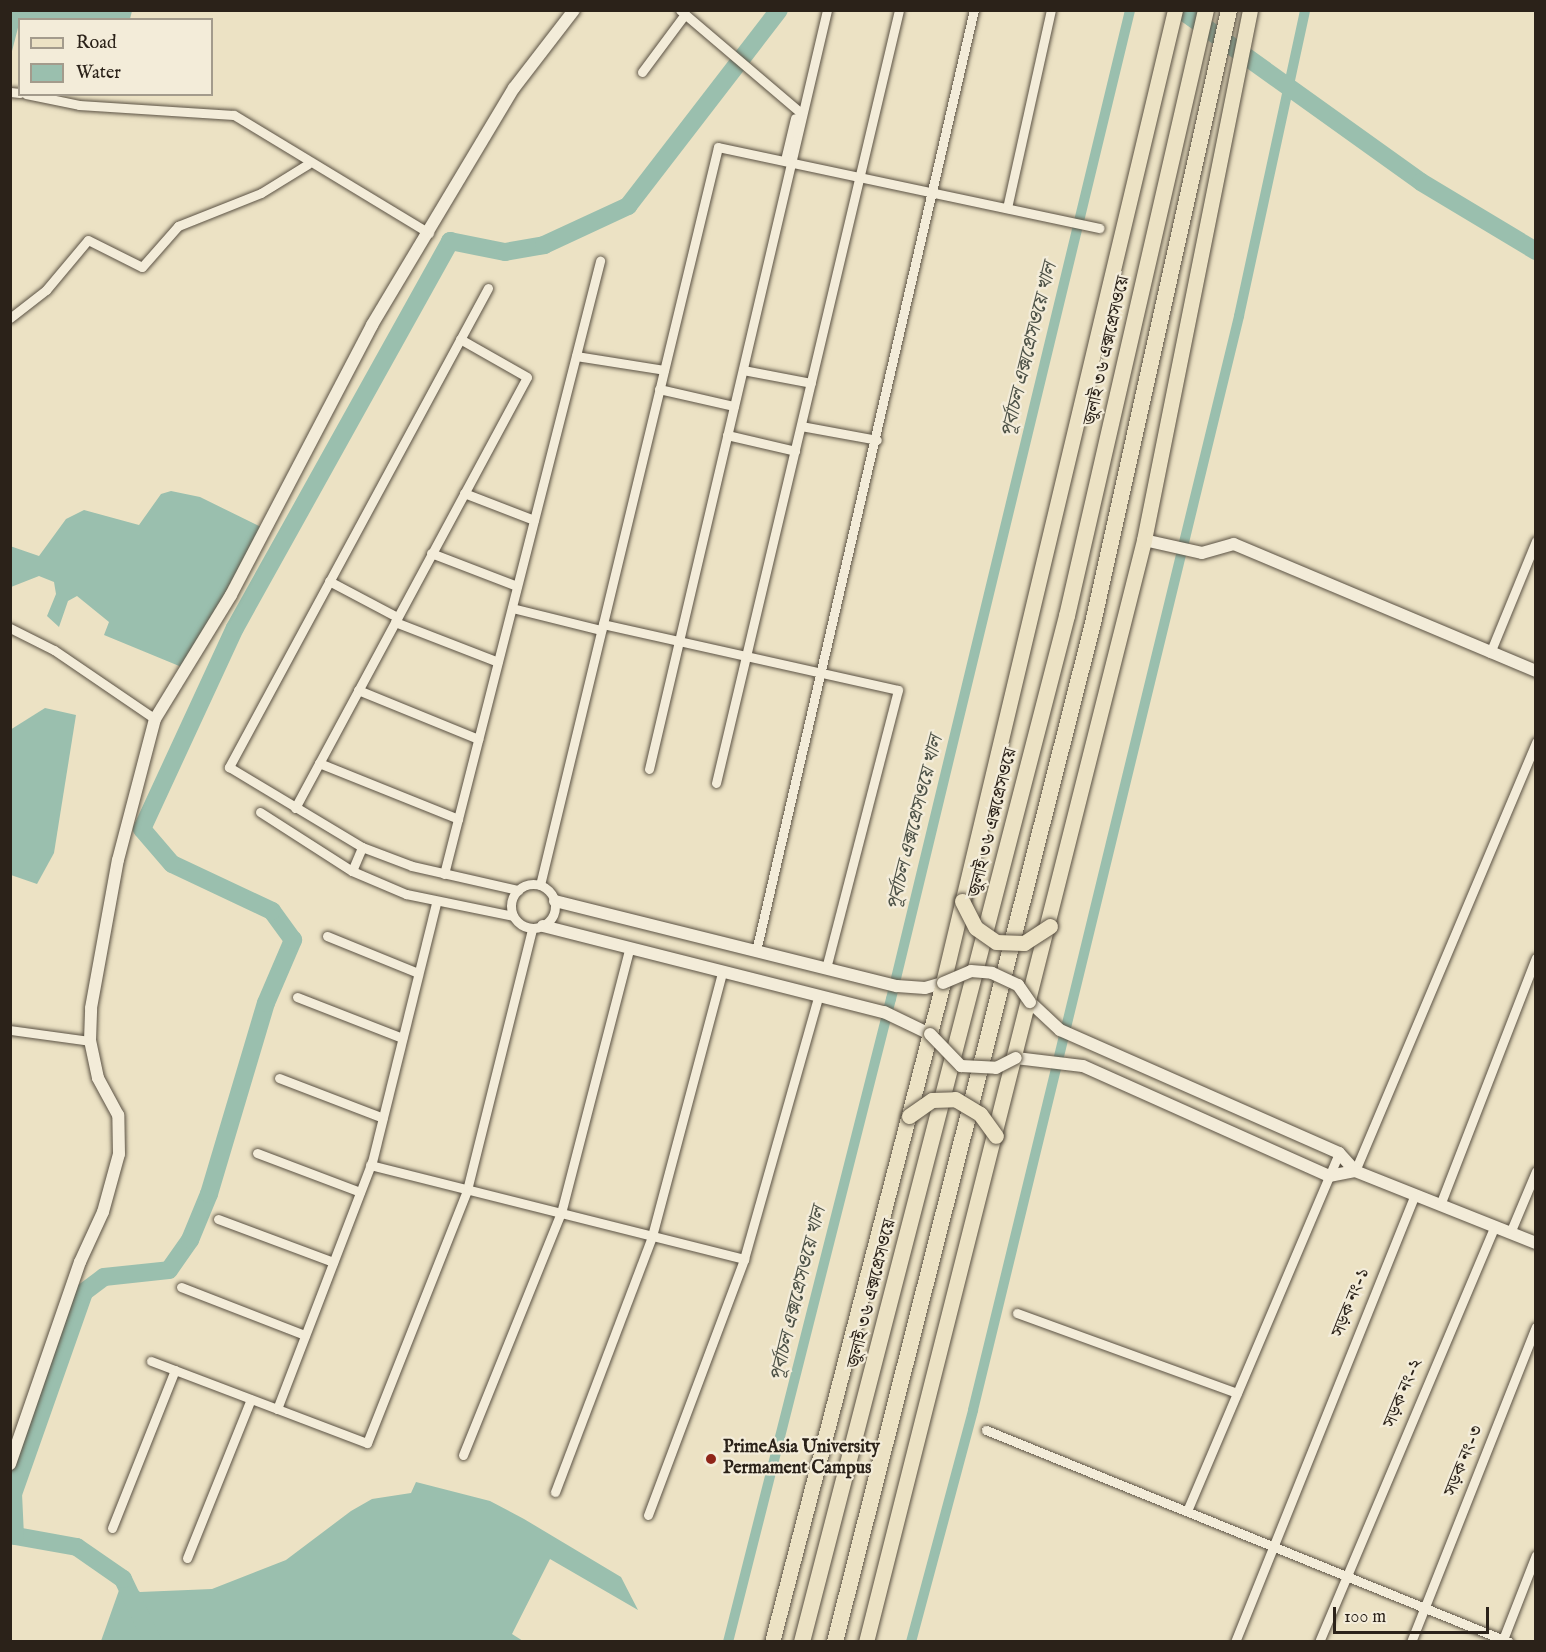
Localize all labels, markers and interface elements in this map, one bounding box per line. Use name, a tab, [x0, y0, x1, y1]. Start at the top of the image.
legend	[18, 18, 213, 96]
text: Road	[76, 32, 117, 55]
text: Water	[76, 62, 121, 85]
water label: পূর্বাচল এক্সপ্রেসওয়ে খাল	[996, 260, 1062, 440]
street label: জুলাই ৩৬ এক্সপ্রেসওয়ে	[1080, 274, 1136, 428]
water label: পূর্বাচল এক্সপ্রেসওয়ে খাল	[882, 733, 948, 913]
street label: জুলাই ৩৬ এক্সপ্রেসওয়ে	[965, 746, 1023, 900]
water label: পূর্বাচল এক্সপ্রেসওয়ে খাল	[765, 1204, 831, 1384]
street label: জুলাই ৩৬ এক্সপ্রেসওয়ে	[844, 1217, 902, 1371]
street label: সড়ক নং-১	[1328, 1265, 1376, 1341]
street label: সড়ক নং-২	[1380, 1357, 1428, 1431]
street label: সড়ক নং-৩	[1441, 1422, 1489, 1500]
place label: PrimeAsia University Permament Campus	[723, 1438, 880, 1480]
marker: PrimeAsia University Permament Campus	[704, 1452, 718, 1466]
scale bar	[1336, 1595, 1492, 1633]
text: 100 m	[1344, 1606, 1386, 1629]

